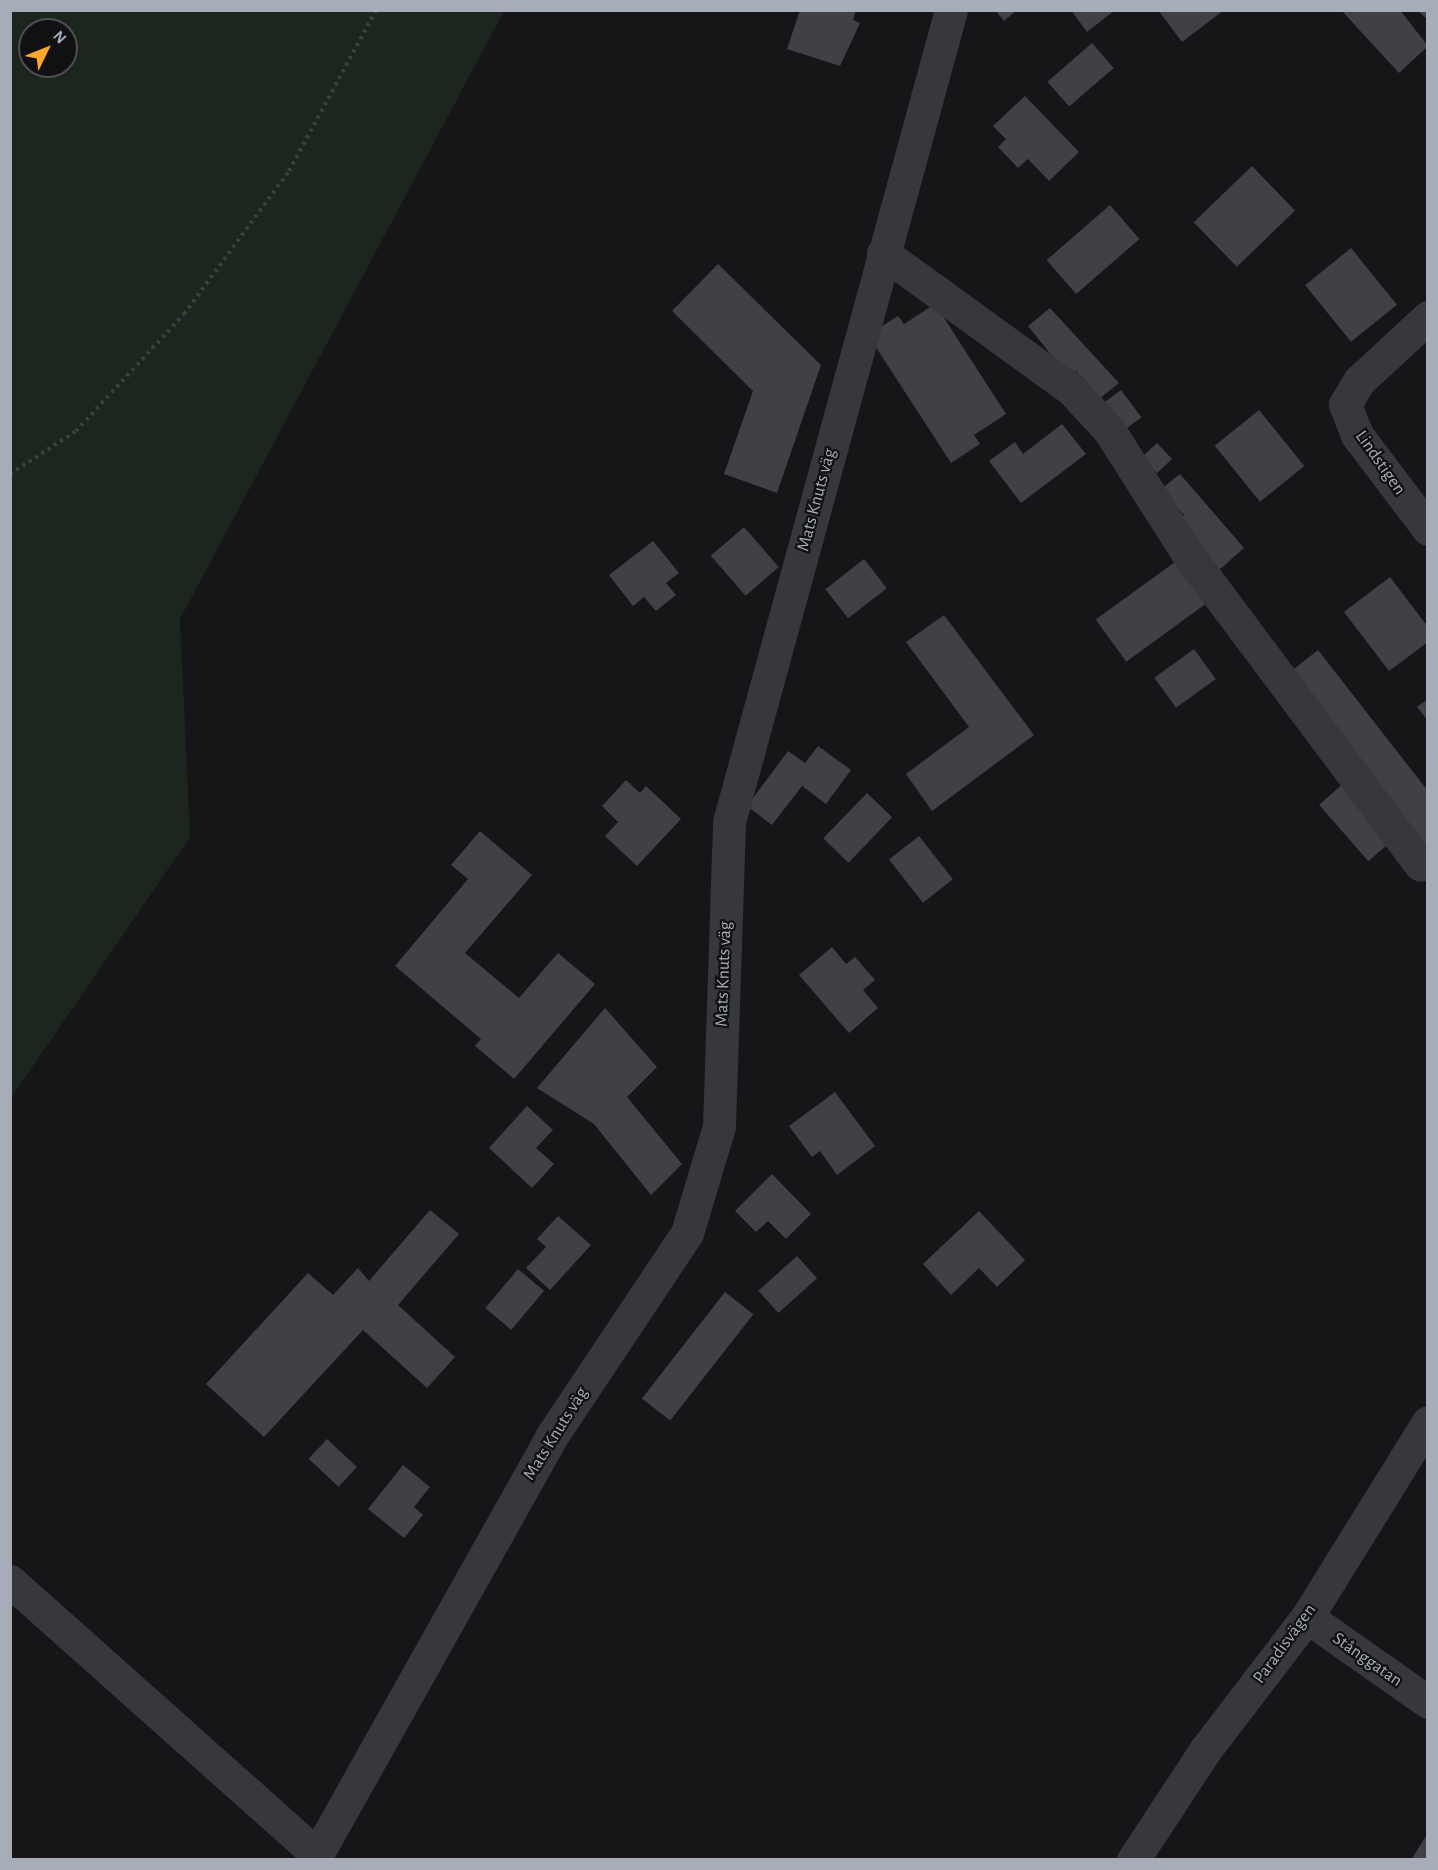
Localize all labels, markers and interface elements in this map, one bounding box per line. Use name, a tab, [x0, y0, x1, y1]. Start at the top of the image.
north arrow	[18, 18, 78, 78]
text: N	[50, 28, 69, 47]
street label: Lindstigen	[1350, 427, 1410, 499]
street label: Mats Knuts väg	[793, 446, 841, 554]
street label: Mats Knuts väg	[711, 921, 737, 1027]
street label: Mats Knuts väg	[519, 1383, 593, 1485]
street label: Paradisvägen	[1249, 1600, 1321, 1688]
street label: Stånggatan	[1328, 1628, 1406, 1692]

